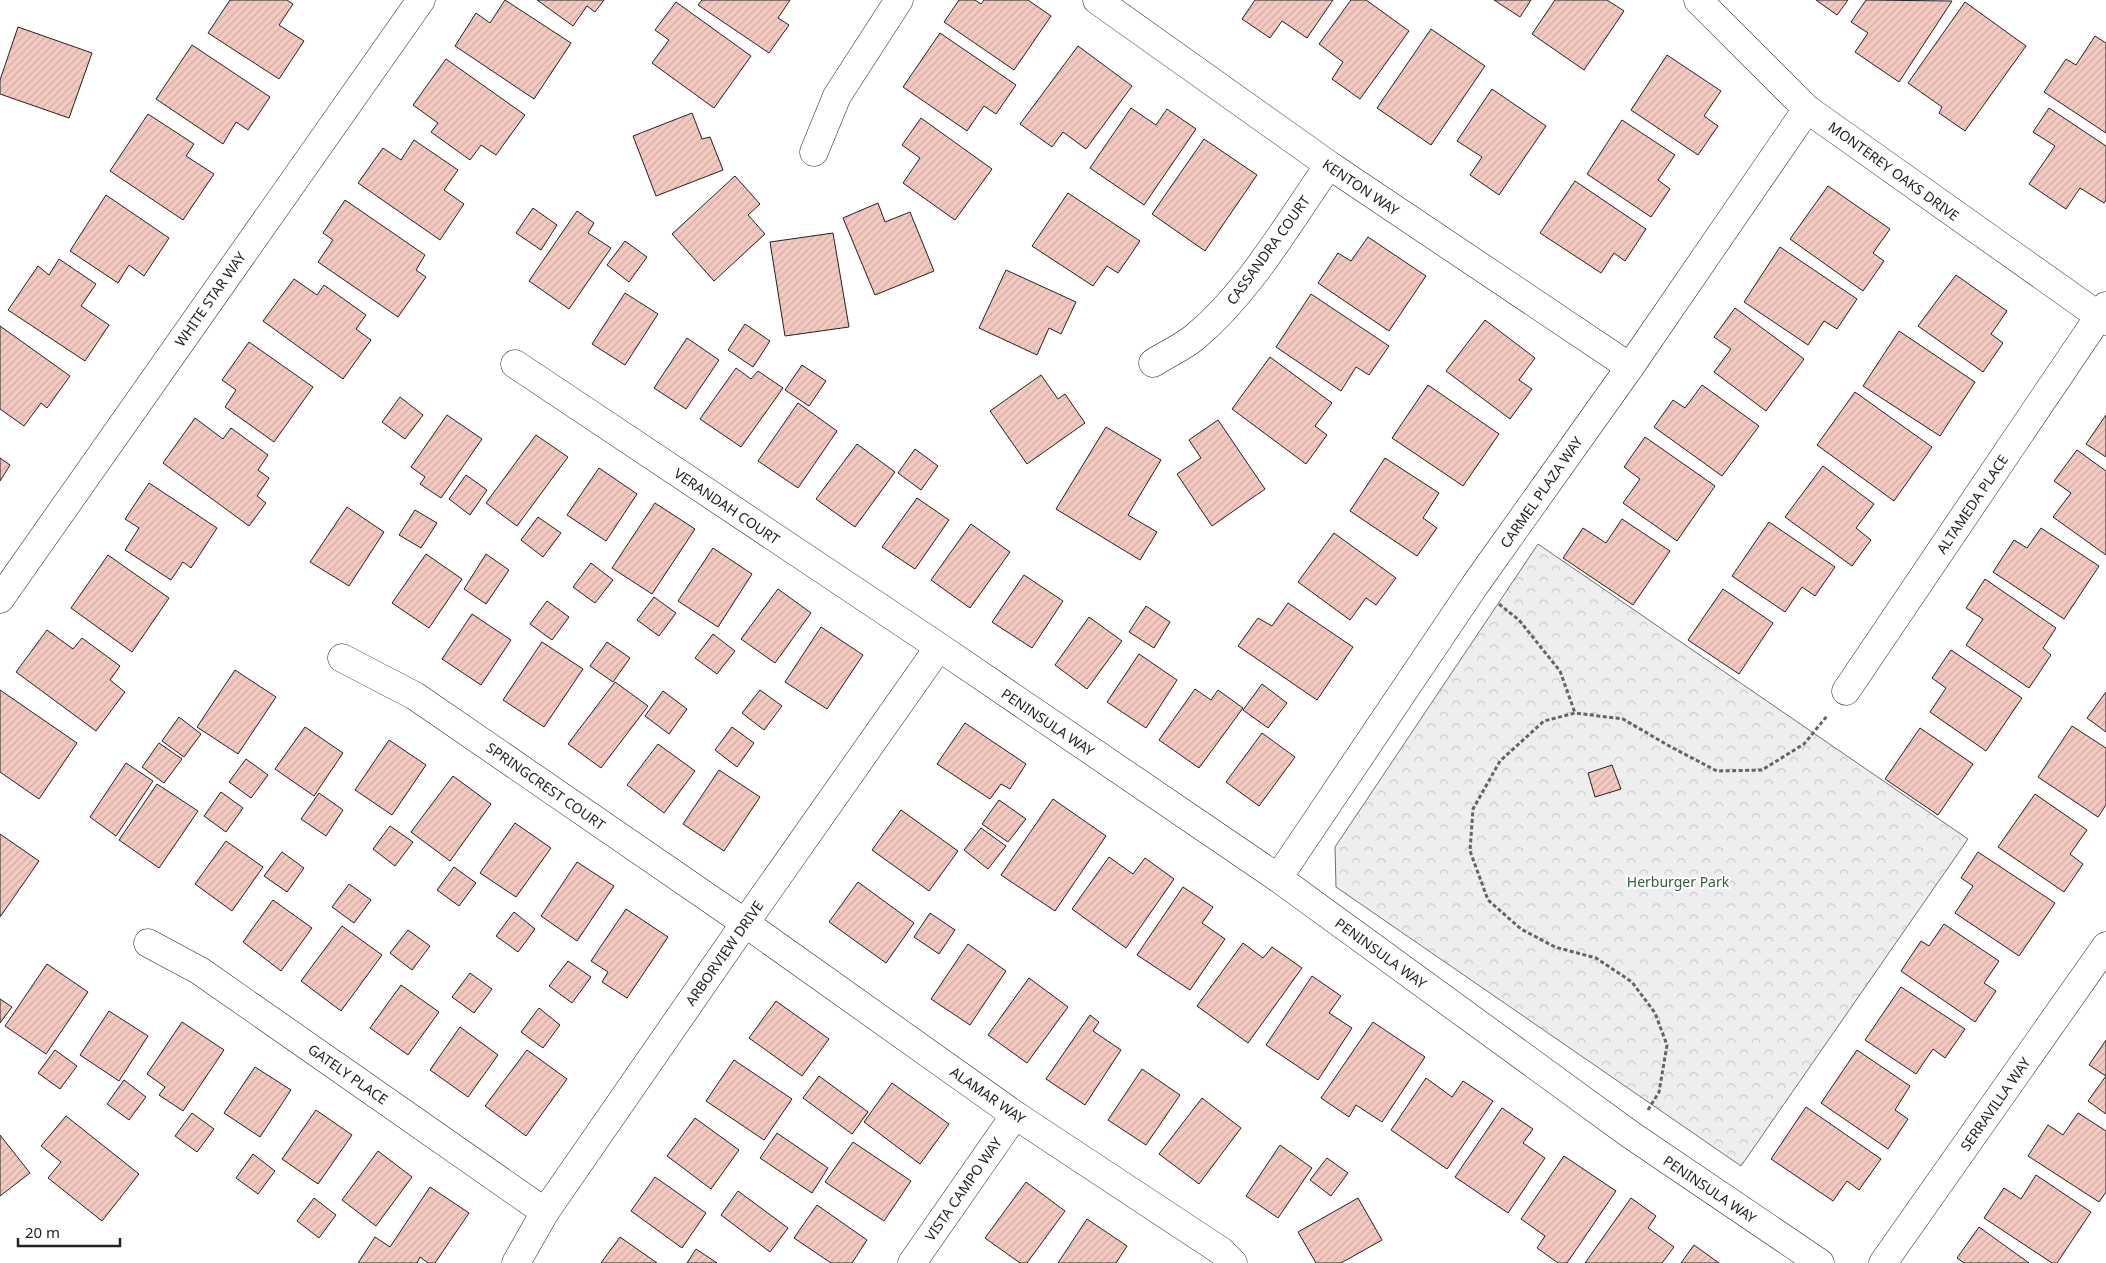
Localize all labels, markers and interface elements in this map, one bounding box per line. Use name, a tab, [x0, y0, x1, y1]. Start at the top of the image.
street label: MONTEREY OAKS DRIVE	[1825, 117, 1963, 225]
street label: KENTON WAY	[1319, 154, 1403, 220]
street label: CASSANDRA COURT	[1222, 191, 1314, 308]
street label: WHITE STAR WAY	[170, 248, 250, 350]
street label: CARMEL PLAZA WAY	[1495, 433, 1587, 551]
street label: ALTAMEDA PLACE	[1932, 451, 2012, 557]
street label: VERANDAH COURT	[670, 464, 784, 549]
street label: PENINSULA WAY	[998, 684, 1098, 760]
street label: SPRINGCREST COURT	[483, 738, 609, 834]
park label: Herburger Park	[1627, 872, 1730, 891]
street label: ARBORVIEW DRIVE	[681, 897, 767, 1009]
street label: PENINSULA WAY	[1331, 913, 1431, 993]
street label: GATELY PLACE	[304, 1039, 392, 1109]
street label: SERRAVILLA WAY	[1956, 1053, 2034, 1155]
street label: ALAMAR WAY	[947, 1062, 1029, 1128]
street label: VISTA CAMPO WAY	[920, 1133, 1006, 1245]
street label: PENINSULA WAY	[1660, 1151, 1760, 1227]
scale bar	[18, 1216, 120, 1248]
text: 20 m	[25, 1222, 60, 1242]

